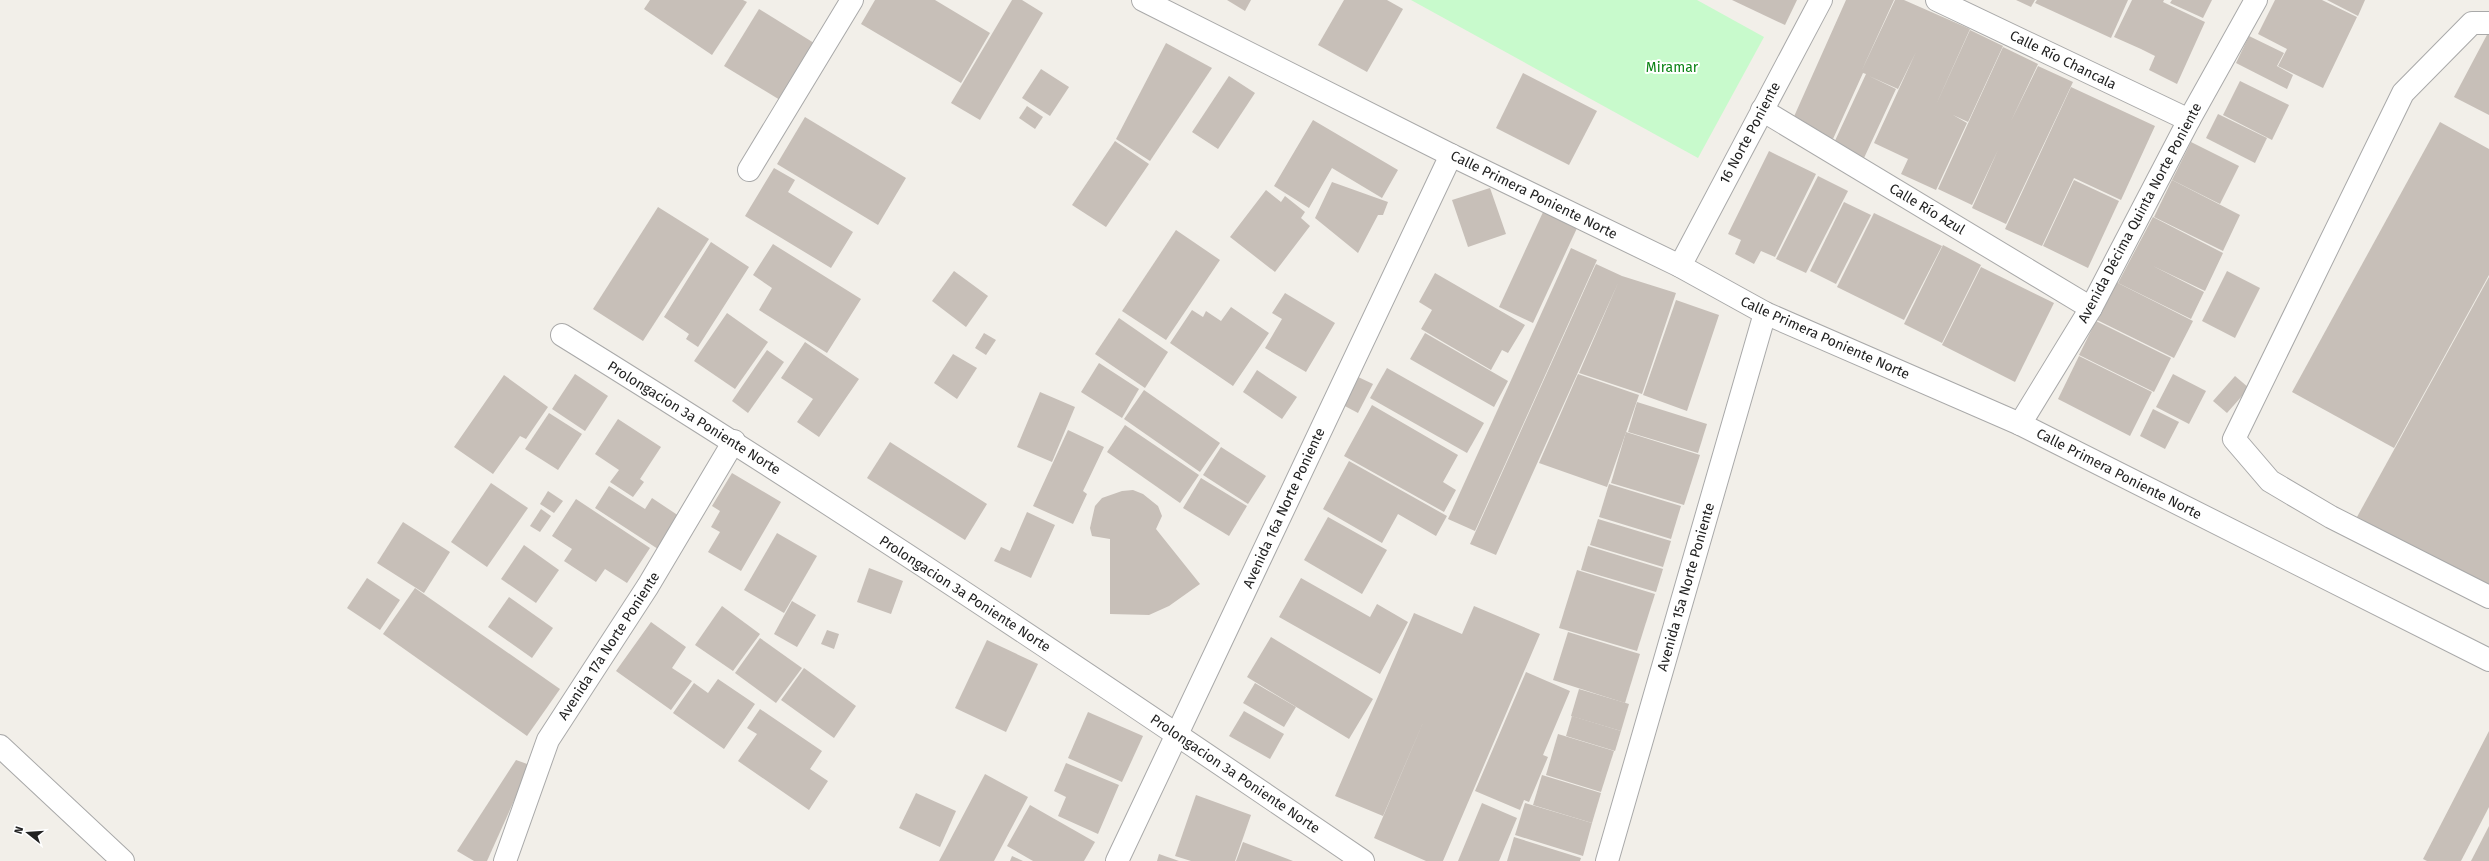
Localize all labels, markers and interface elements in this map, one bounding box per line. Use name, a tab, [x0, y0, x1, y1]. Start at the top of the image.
street label: Calle Río Chancala	[2007, 27, 2119, 93]
park label: Miramar	[1646, 59, 1699, 76]
street label: 16 Norte Poniente	[1716, 79, 1784, 187]
street label: Avenida Décima Quinta Norte Poniente	[2075, 100, 2205, 326]
street label: Calle Primera Poniente Norte	[1448, 147, 1620, 243]
street label: Calle Río Azul	[1886, 180, 1968, 238]
street label: Calle Primera Poniente Norte	[1738, 293, 1912, 383]
street label: Prolongacion 3a Poniente Norte	[604, 358, 784, 478]
street label: Avenida 16a Norte Poniente	[1239, 425, 1329, 591]
street label: Calle Primera Poniente Norte	[2033, 425, 2205, 523]
street label: Avenida 15a Norte Poniente	[1654, 501, 1718, 673]
street label: Prolongacion 3a Poniente Norte	[876, 532, 1054, 656]
street label: Avenida 17a Norte Poniente	[555, 569, 663, 723]
street label: Prolongacion 3a Poniente Norte	[1147, 711, 1323, 837]
north arrow	[8, 813, 48, 853]
text: N	[12, 825, 26, 836]

